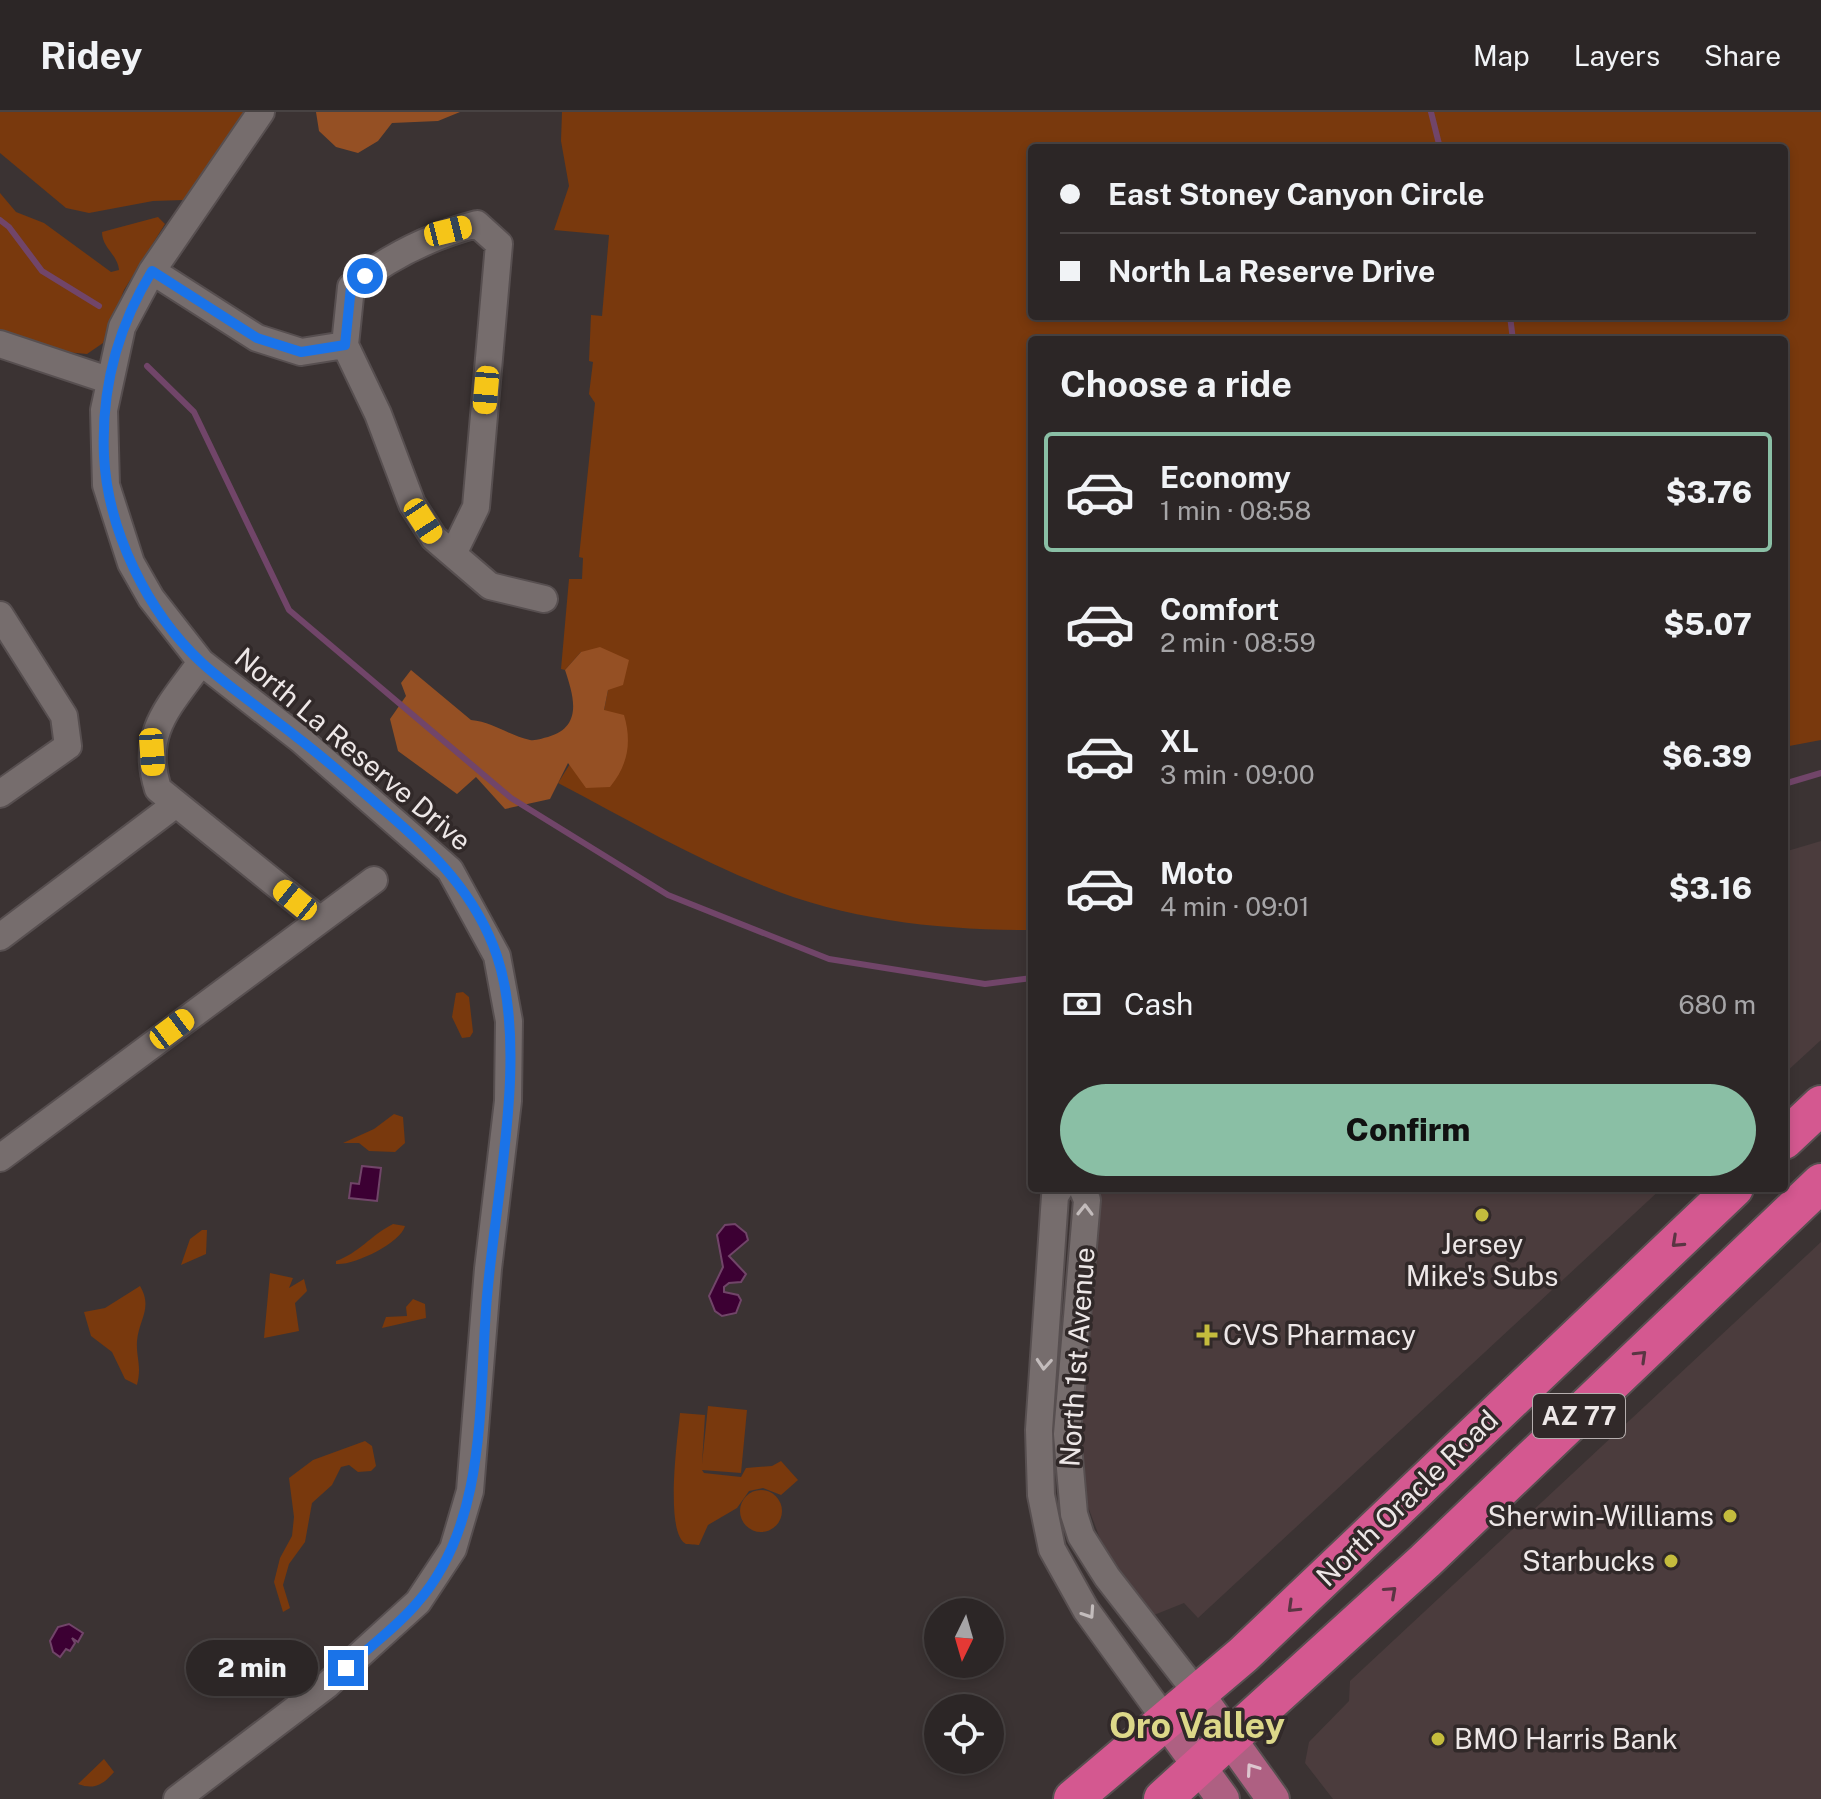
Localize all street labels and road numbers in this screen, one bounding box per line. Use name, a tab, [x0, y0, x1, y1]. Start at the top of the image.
street label: North La Reserve Drive	[229, 640, 478, 857]
street label: North 1st Avenue	[1052, 1246, 1101, 1468]
road number: AZ 77	[1533, 1394, 1625, 1438]
street label: North Oracle Road	[1309, 1403, 1504, 1593]

